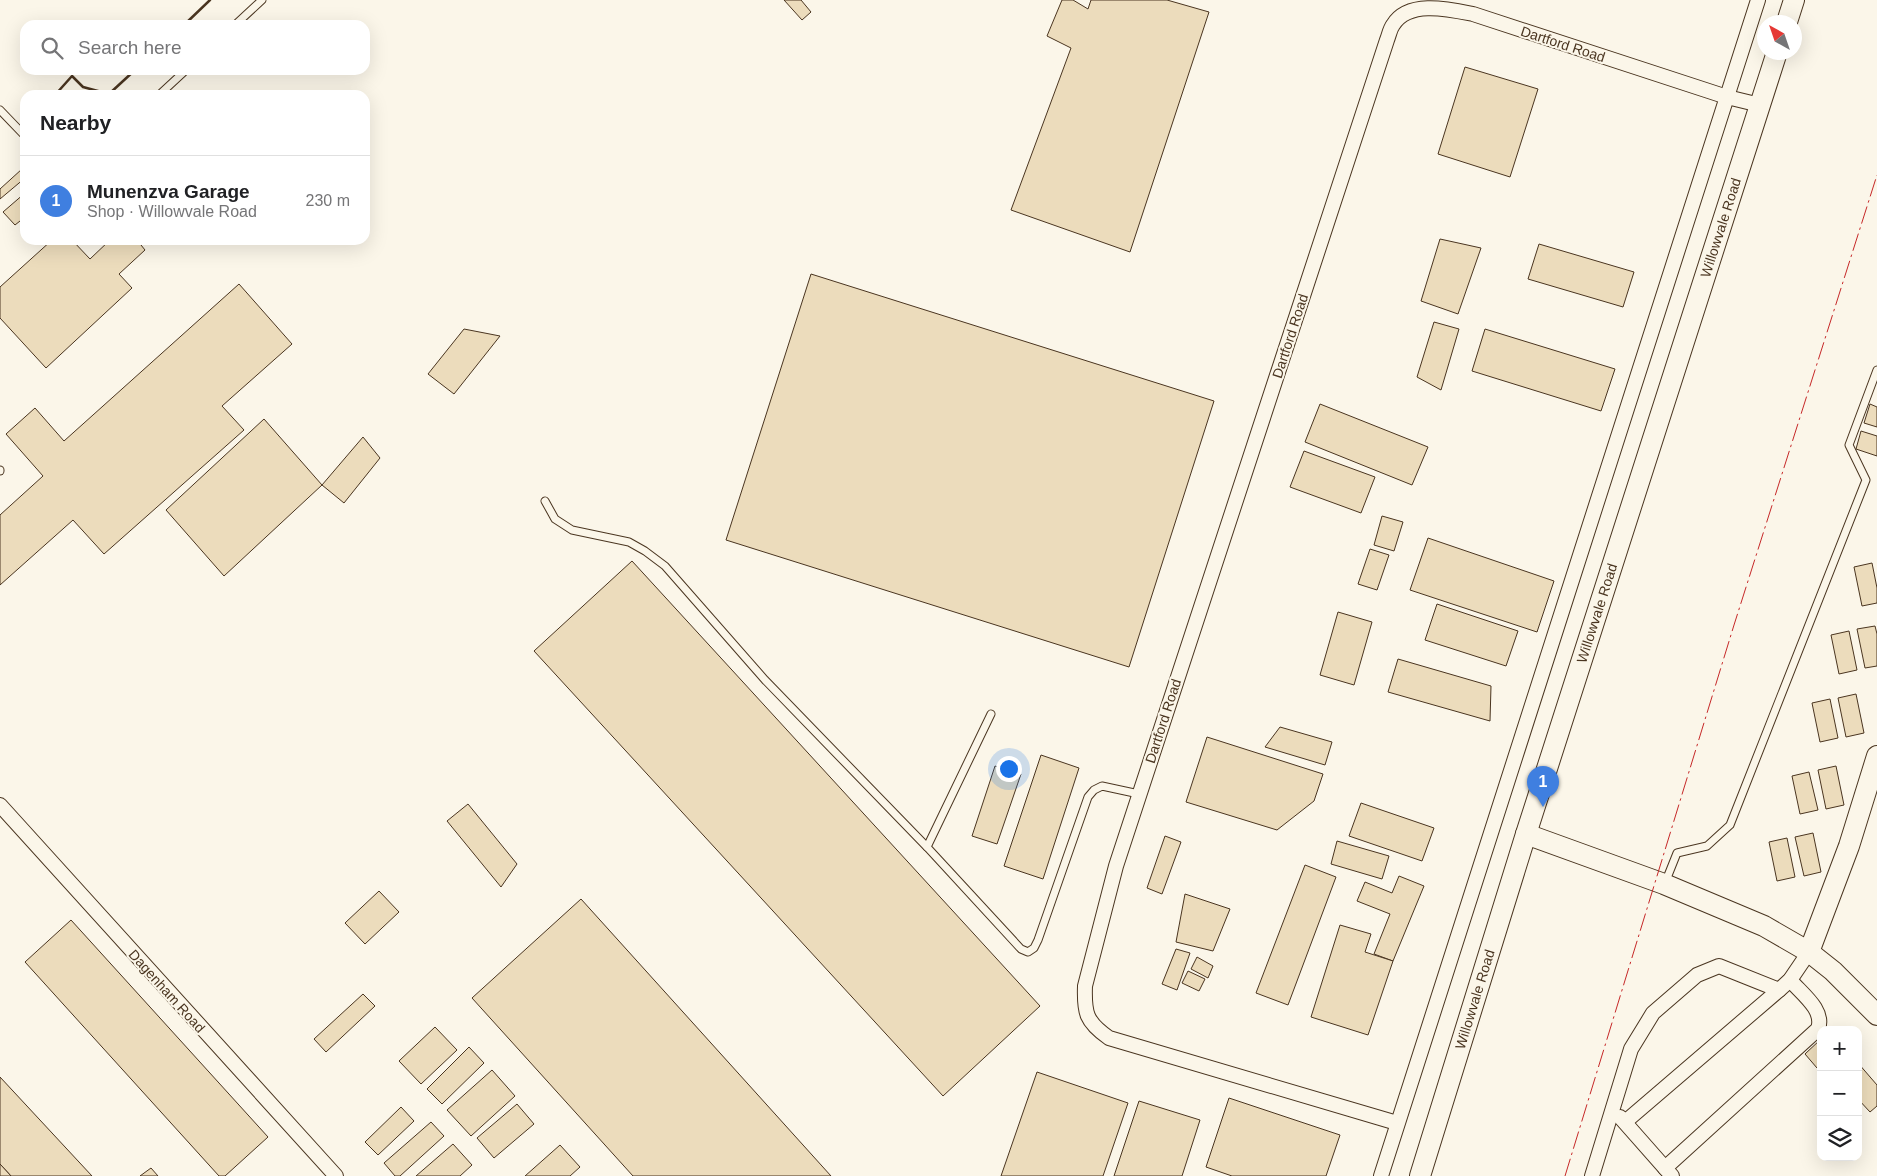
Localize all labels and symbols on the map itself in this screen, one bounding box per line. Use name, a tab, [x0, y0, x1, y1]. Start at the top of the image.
north arrow	[1757, 15, 1802, 60]
street label: Dartford Road	[1519, 23, 1607, 65]
street label: Willowvale Road	[1697, 176, 1744, 279]
street label: Dartford Road	[1269, 292, 1311, 380]
street label: Willowvale Road	[1573, 561, 1620, 665]
street label: Dartford Road	[1142, 677, 1184, 765]
your location	[996, 756, 1022, 782]
pin: 1	[1527, 766, 1559, 807]
street label: Dagenham Road	[126, 946, 208, 1036]
street label: Willowvale Road	[1452, 947, 1498, 1051]

